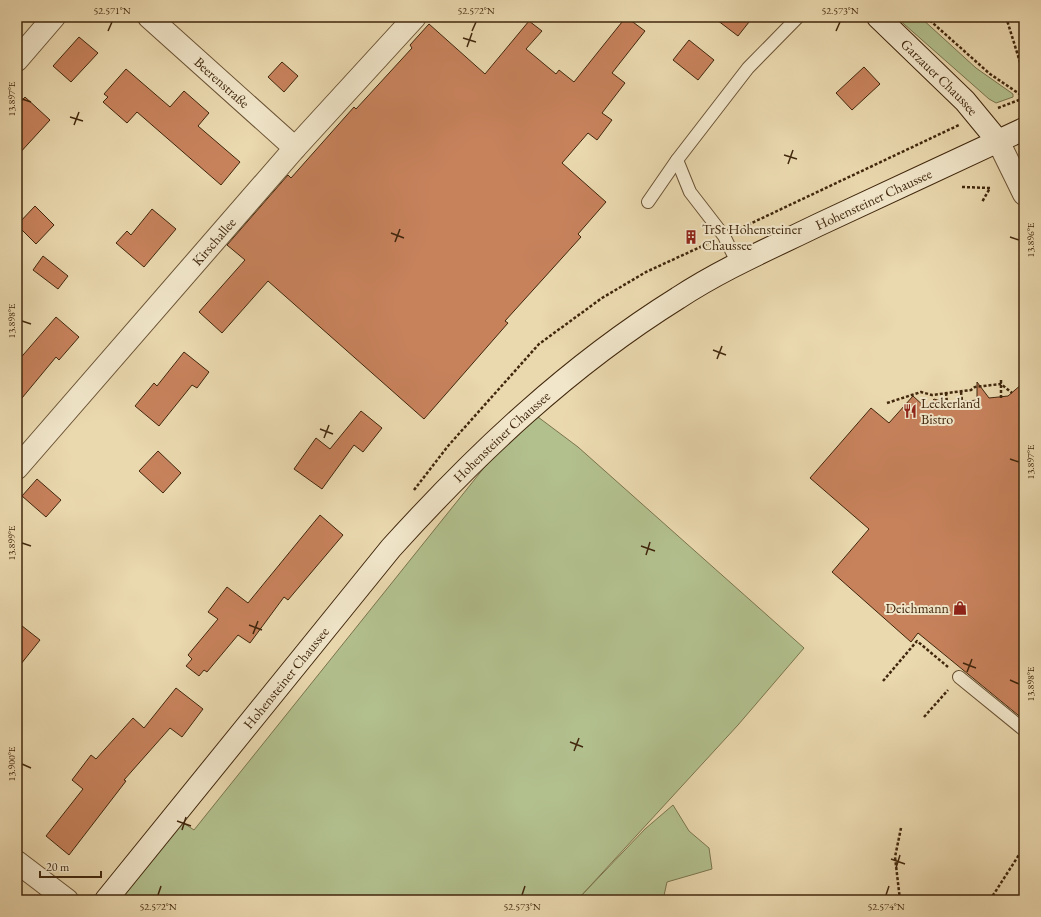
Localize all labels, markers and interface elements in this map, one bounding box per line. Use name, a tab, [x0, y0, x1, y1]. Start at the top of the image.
text: 52.571°N	[93, 4, 131, 17]
text: 52.572°N	[457, 4, 495, 17]
text: 52.573°N	[821, 4, 859, 17]
street label: Garzauer Chaussee	[897, 35, 982, 119]
street label: Beerenstraße	[191, 53, 254, 112]
text: 13.897°E	[5, 81, 18, 116]
street label: Hohensteiner Chaussee	[812, 164, 935, 234]
street label: Kirschallee	[188, 213, 240, 269]
place label: TrSt Hohensteiner Chaussee	[702, 220, 802, 254]
text: 13.896°E	[1024, 222, 1037, 257]
building icon: TrSt Hohensteiner Chaussee	[683, 229, 699, 245]
text: 13.898°E	[5, 303, 18, 338]
street label: Hohensteiner Chaussee	[449, 386, 554, 486]
place label: Leckerland Bistro	[921, 394, 981, 428]
restaurant icon: Leckerland Bistro	[902, 403, 918, 419]
text: 13.897°E	[1024, 444, 1037, 479]
text: 13.899°E	[5, 525, 18, 560]
place label: Deichmann	[885, 599, 950, 617]
shop icon: Deichmann	[952, 600, 968, 616]
street label: Hohensteiner Chaussee	[239, 623, 333, 733]
text: 13.898°E	[1024, 666, 1037, 701]
text: 13.900°E	[5, 746, 18, 781]
scale bar	[40, 853, 101, 879]
text: 20 m	[46, 859, 70, 875]
text: 52.572°N	[139, 900, 177, 913]
text: 52.573°N	[503, 900, 541, 913]
text: 52.574°N	[867, 900, 905, 913]

